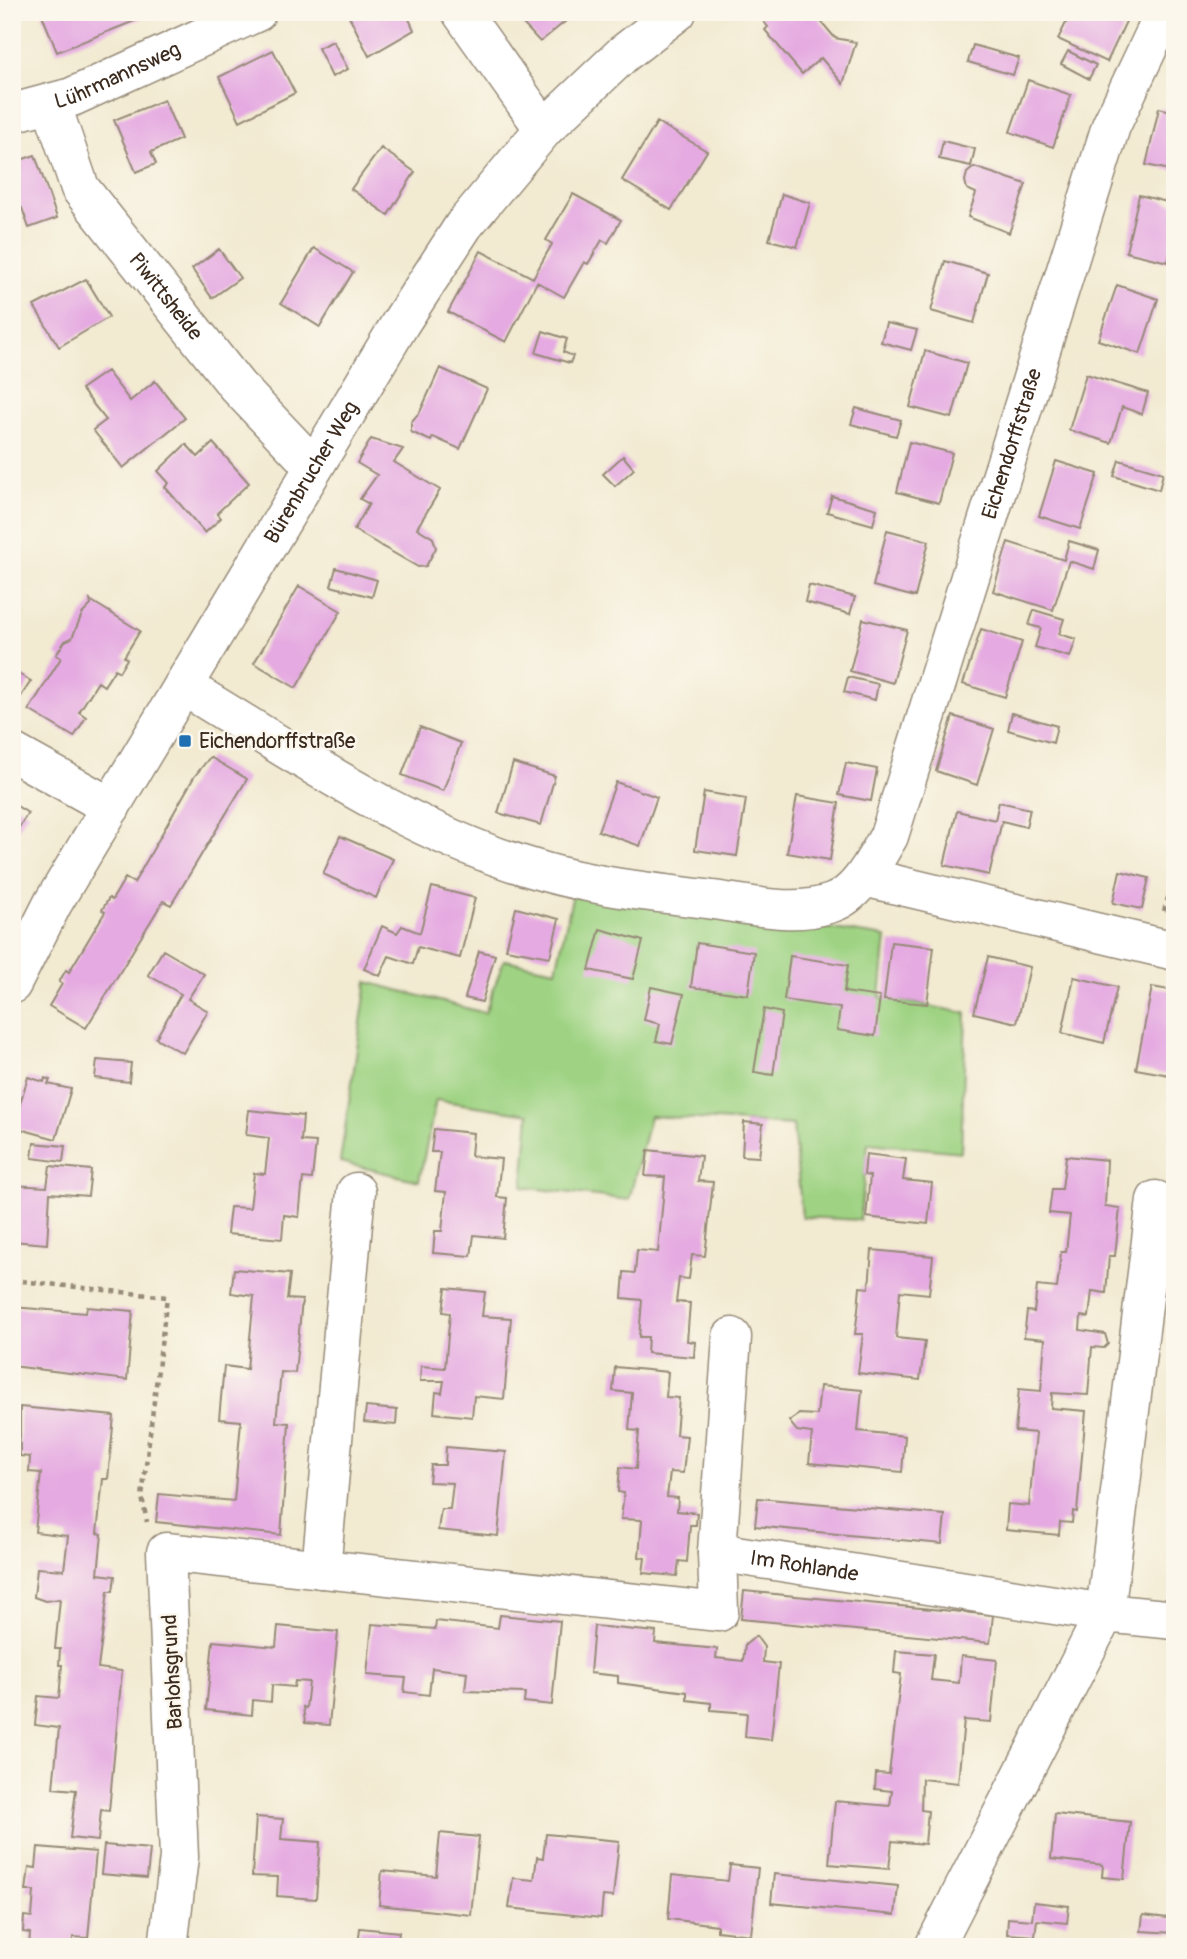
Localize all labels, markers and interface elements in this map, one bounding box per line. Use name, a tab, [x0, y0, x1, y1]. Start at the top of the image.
street label: Lührmannsweg	[51, 36, 185, 115]
street label: Piwittsheide	[122, 247, 209, 346]
street label: Eichendorffstraße	[976, 365, 1049, 522]
street label: Bürenbrucher Weg	[258, 396, 365, 549]
place label: Eichendorffstraße	[199, 728, 356, 755]
marker: Eichendorffstraße	[177, 733, 193, 749]
street label: Im Rohlande	[748, 1544, 861, 1588]
street label: Barlohsgrund	[156, 1614, 189, 1730]

